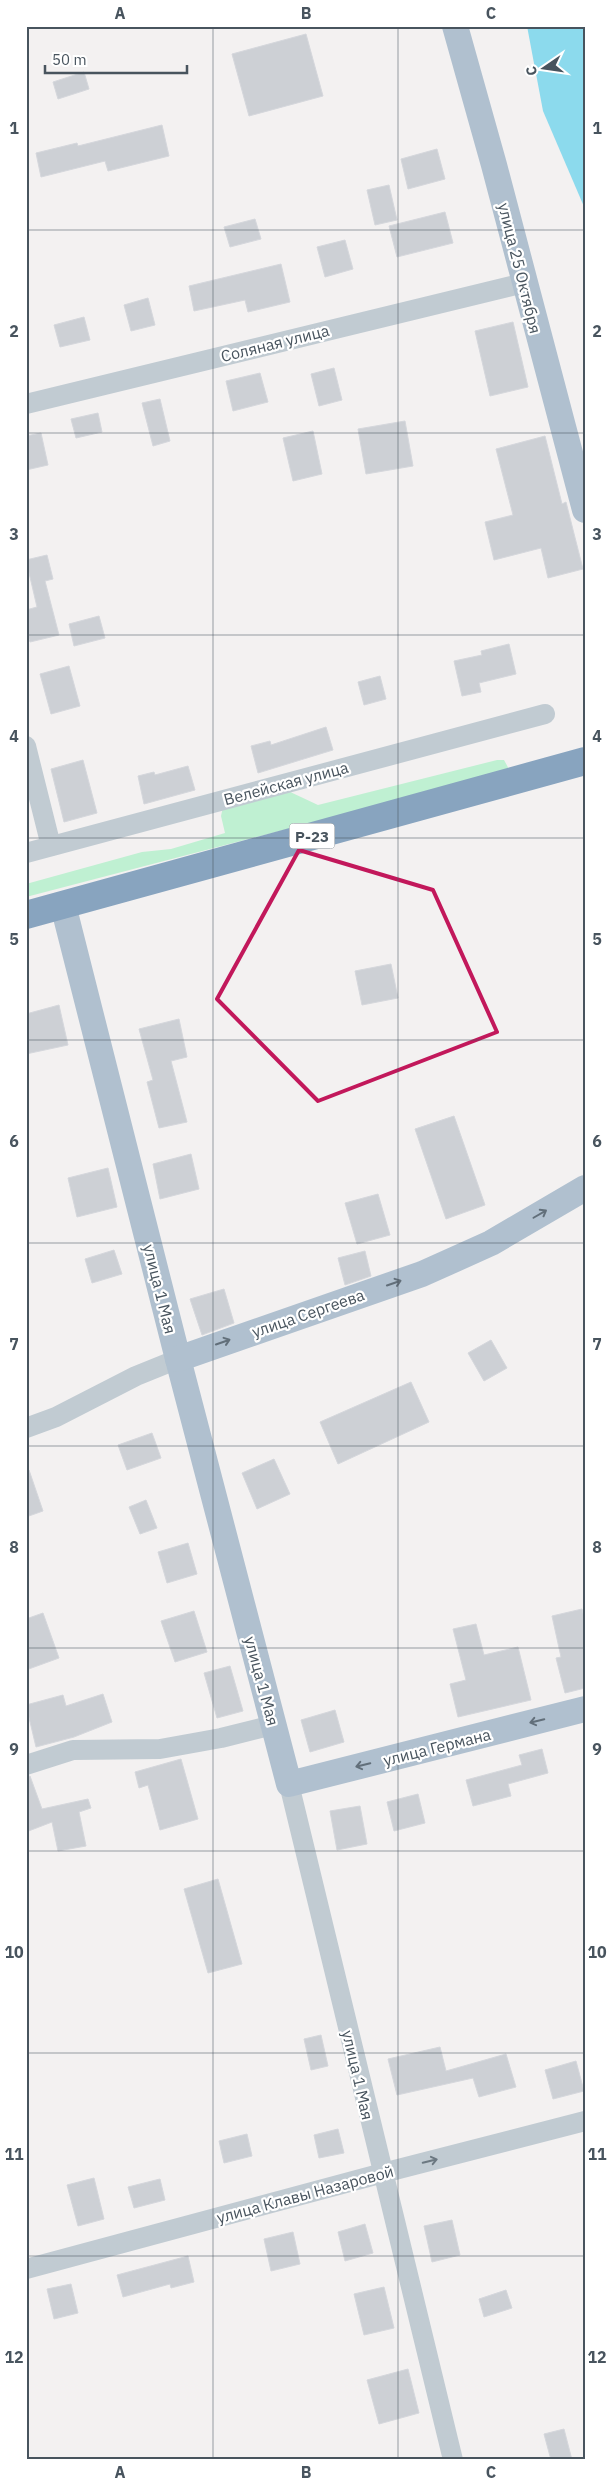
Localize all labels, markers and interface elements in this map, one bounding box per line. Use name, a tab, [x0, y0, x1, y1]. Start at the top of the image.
text: A	[115, 3, 126, 23]
text: B	[301, 3, 312, 23]
text: C	[486, 3, 496, 23]
scale bar	[45, 42, 188, 74]
north arrow	[518, 42, 568, 92]
text: 50 m	[52, 50, 87, 69]
text: С	[522, 64, 541, 77]
text: 1	[9, 118, 19, 138]
text: 1	[592, 118, 602, 138]
street label: улица 25 Октября	[494, 201, 546, 335]
street label: Соляная улица	[219, 320, 332, 366]
text: 2	[9, 321, 19, 341]
text: 2	[592, 321, 602, 341]
text: 3	[9, 524, 19, 544]
text: 3	[592, 524, 602, 544]
text: 4	[9, 726, 19, 746]
text: 4	[592, 726, 602, 746]
street label: Велейская улица	[221, 757, 351, 809]
road number: Р-23	[290, 824, 334, 848]
text: 5	[9, 929, 19, 949]
text: 5	[592, 929, 602, 949]
text: 6	[9, 1131, 19, 1151]
text: 6	[592, 1131, 602, 1151]
one-way arrow	[532, 1208, 547, 1218]
street label: улица 1 Мая	[139, 1242, 181, 1336]
one-way arrow	[385, 1278, 401, 1288]
street label: улица Сергеева	[249, 1284, 367, 1342]
text: 7	[9, 1334, 19, 1354]
text: 7	[592, 1334, 602, 1354]
one-way arrow	[215, 1337, 231, 1346]
text: 8	[9, 1537, 19, 1557]
text: 8	[592, 1537, 602, 1557]
street label: улица 1 Мая	[240, 1634, 284, 1728]
one-way arrow	[530, 1717, 546, 1726]
street label: улица Германа	[381, 1724, 493, 1770]
text: 9	[9, 1739, 19, 1759]
text: 9	[592, 1739, 602, 1759]
one-way arrow	[355, 1761, 371, 1770]
text: 10	[4, 1942, 24, 1962]
text: 10	[587, 1942, 607, 1962]
street label: улица 1 Мая	[338, 2028, 378, 2122]
text: 11	[4, 2144, 24, 2164]
text: 11	[587, 2144, 607, 2164]
one-way arrow	[422, 2155, 438, 2165]
street label: улица Клавы Назаровой	[214, 2161, 396, 2227]
text: 12	[4, 2347, 24, 2367]
text: 12	[587, 2347, 607, 2367]
text: A	[115, 2462, 126, 2482]
text: B	[301, 2462, 312, 2482]
text: C	[486, 2462, 496, 2482]

